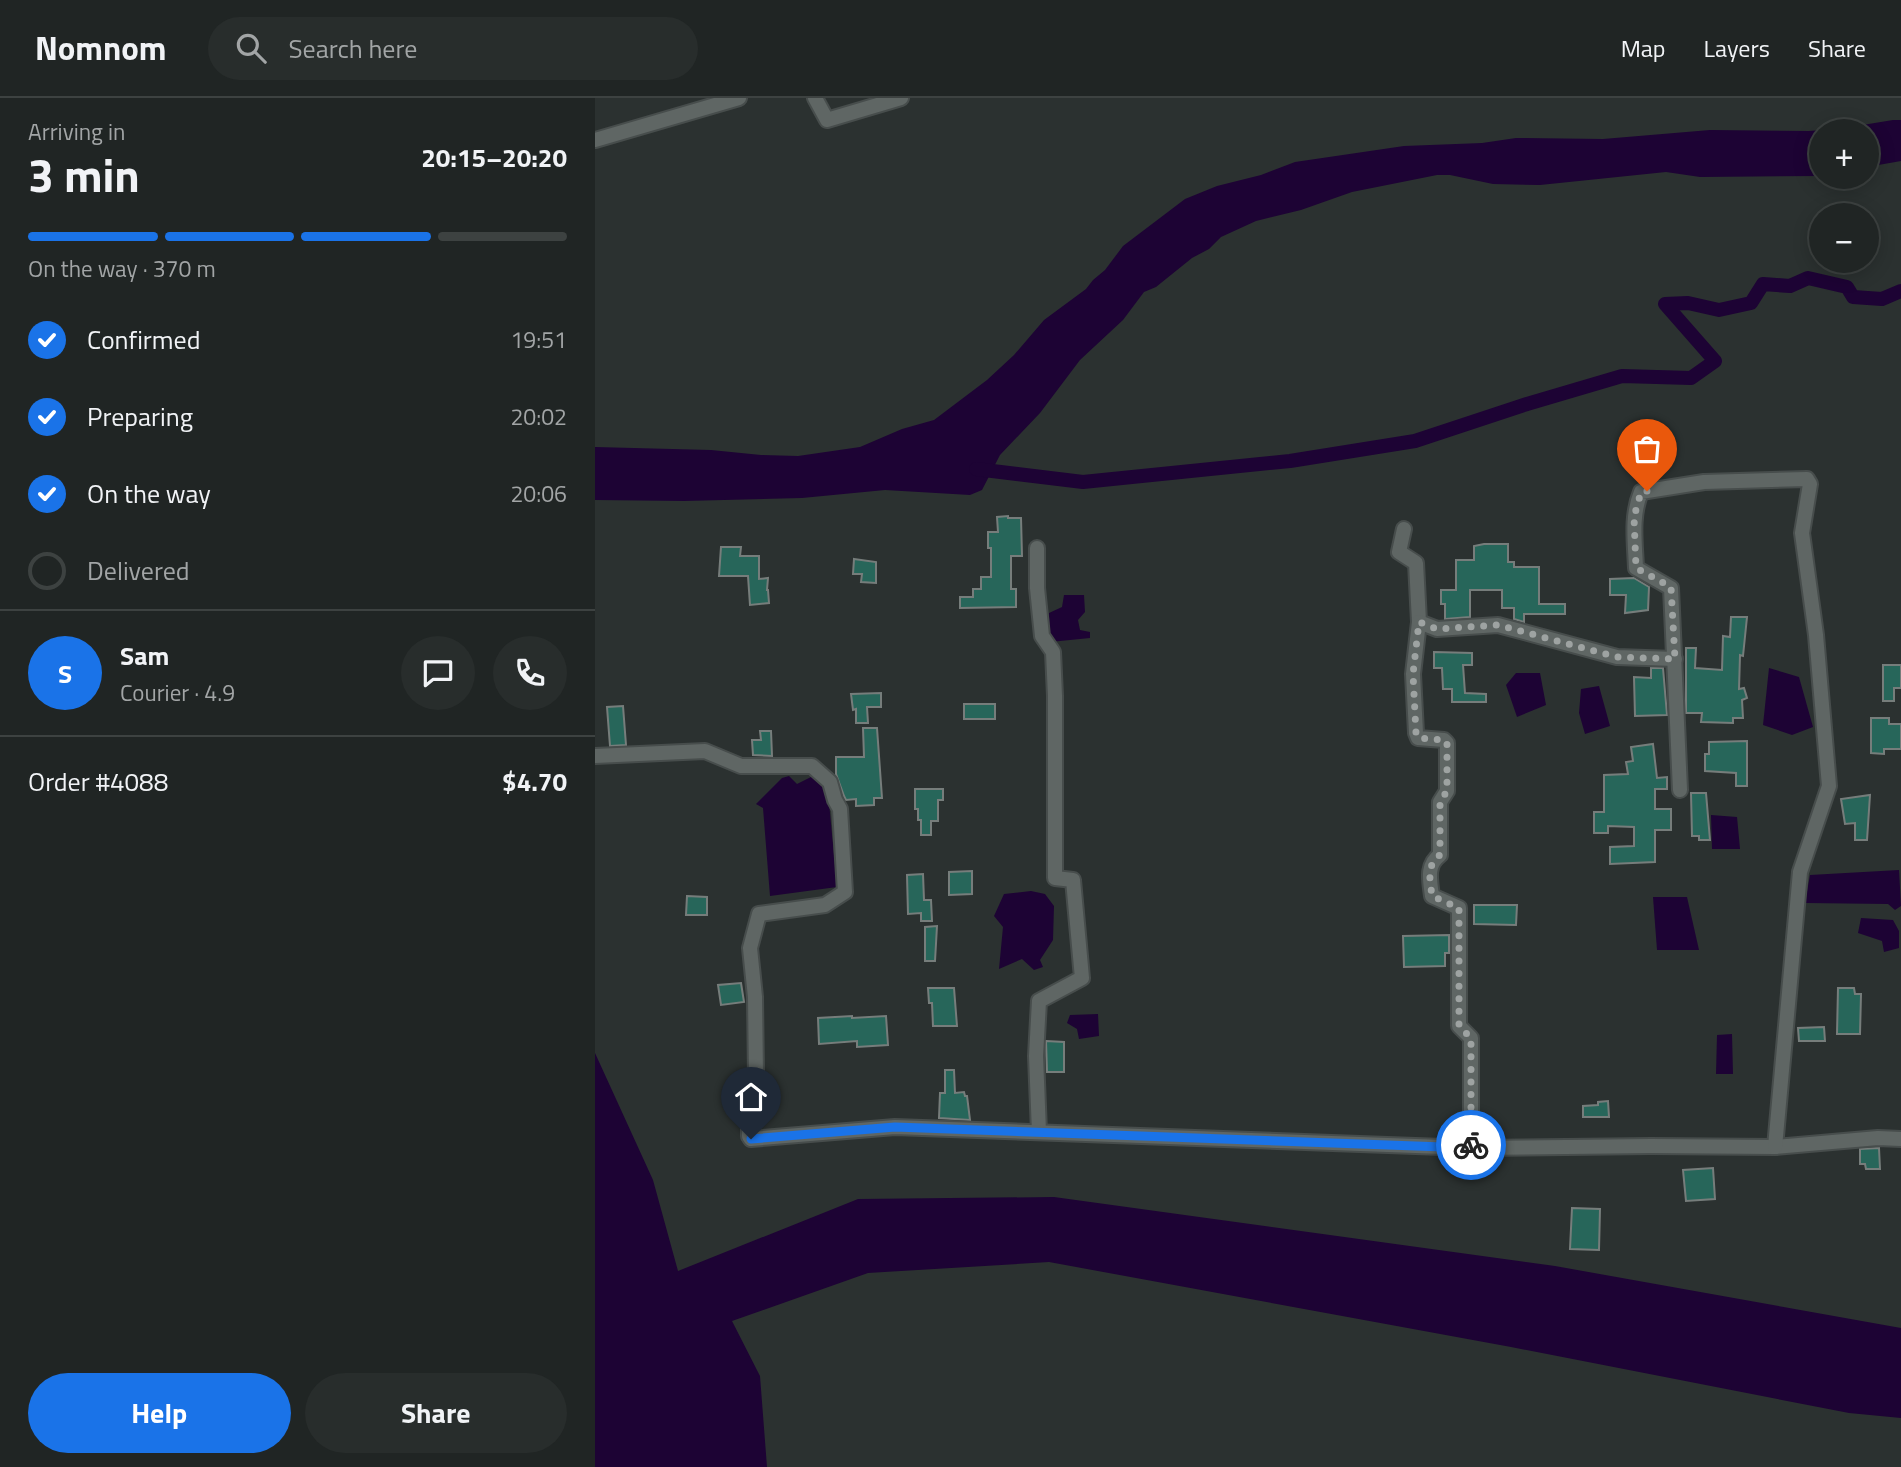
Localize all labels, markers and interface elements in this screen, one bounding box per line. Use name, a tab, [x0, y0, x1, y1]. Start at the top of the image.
search box	[208, 17, 698, 80]
text: Nomnom	[35, 23, 166, 73]
icon: search	[232, 29, 270, 67]
text: Search here	[288, 29, 417, 68]
text: Map	[1621, 30, 1666, 66]
text: Layers	[1704, 30, 1770, 66]
text: Share	[1808, 30, 1866, 66]
text: Arriving in	[28, 114, 125, 149]
map controls	[1809, 119, 1879, 273]
button: +	[1809, 119, 1879, 189]
text: 20:15–20:20	[421, 138, 567, 177]
text: 3 min	[28, 140, 140, 210]
button: −	[1809, 203, 1879, 273]
text: On the way · 370 m	[28, 251, 216, 286]
text: Confirmed	[87, 320, 201, 359]
icon: check	[28, 321, 66, 359]
text: 19:51	[510, 322, 567, 357]
text: Preparing	[87, 397, 193, 436]
icon: check	[28, 398, 66, 436]
text: 20:02	[510, 399, 567, 434]
pin	[1617, 419, 1677, 491]
icon: bag	[1628, 430, 1666, 468]
text: On the way	[87, 474, 211, 513]
icon: check	[28, 475, 66, 513]
text: 20:06	[510, 476, 567, 511]
text: Delivered	[87, 551, 190, 590]
text: Sam	[120, 636, 169, 675]
button: chat	[401, 636, 475, 710]
button: phone	[493, 636, 567, 710]
text: S	[58, 654, 72, 693]
text: Courier · 4.9	[120, 675, 235, 710]
text: Order #4088	[28, 762, 168, 801]
text: $4.70	[502, 762, 567, 801]
pin	[721, 1067, 781, 1139]
icon: home	[732, 1078, 770, 1116]
courier	[1436, 1110, 1506, 1180]
icon: bike	[1452, 1126, 1490, 1164]
button: Help	[28, 1373, 291, 1453]
button: Share	[305, 1373, 567, 1453]

